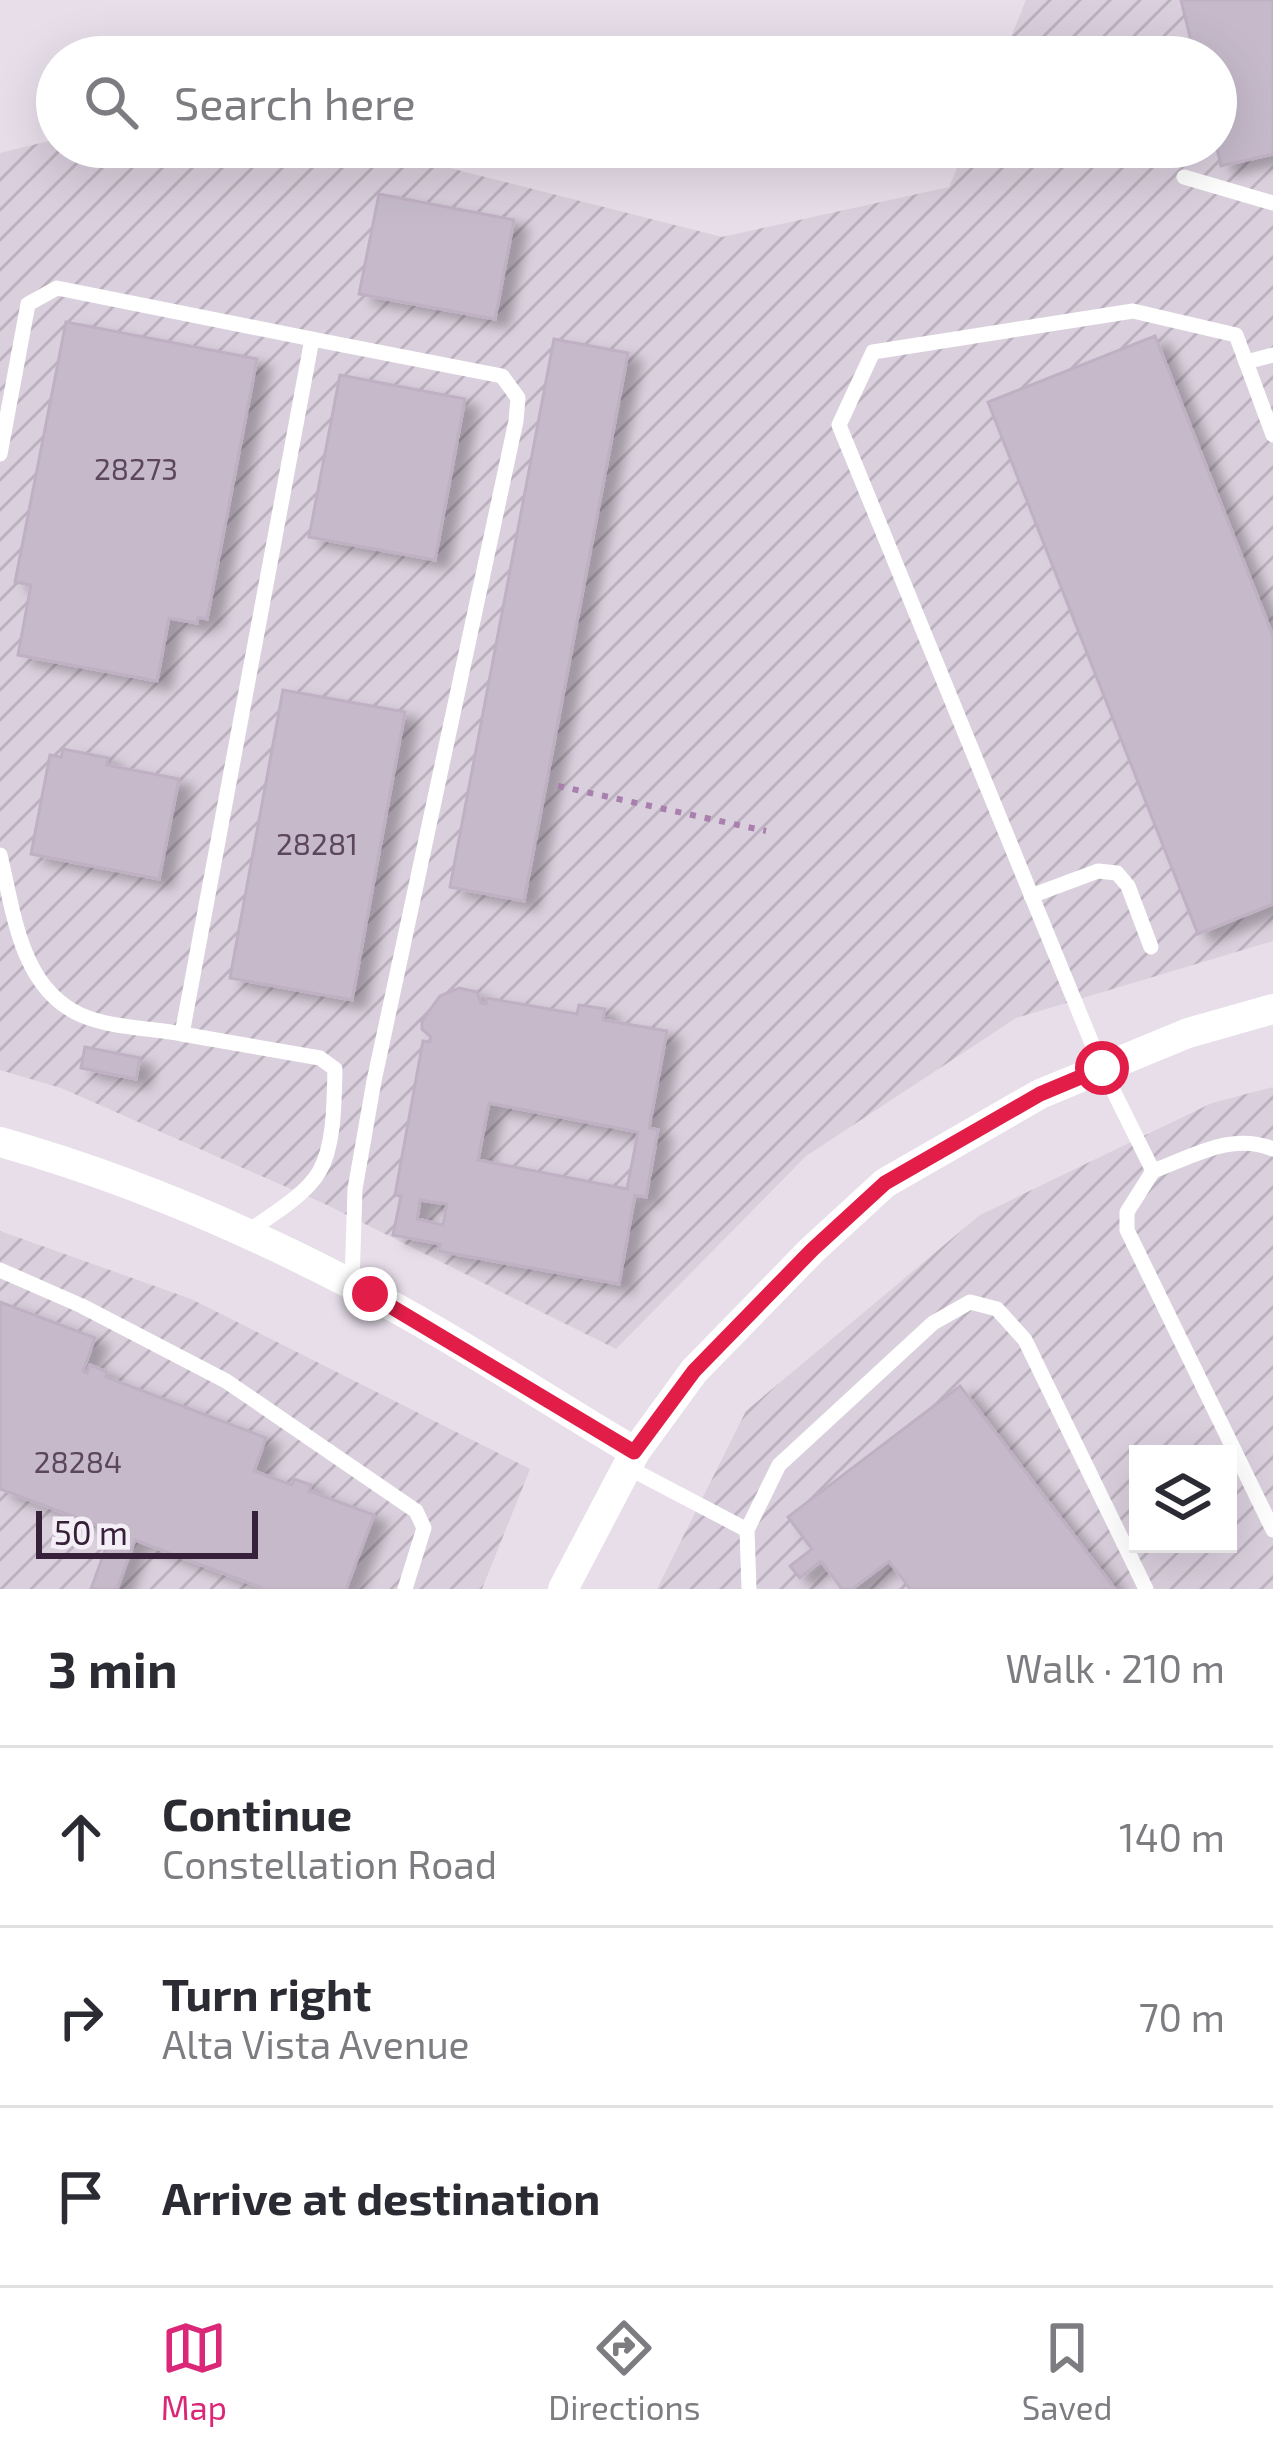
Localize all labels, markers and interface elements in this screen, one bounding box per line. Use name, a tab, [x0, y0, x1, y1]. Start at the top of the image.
search box	[36, 36, 1237, 168]
icon: search	[78, 69, 144, 135]
text: Search here	[174, 75, 416, 129]
house number: 28273	[94, 450, 178, 486]
house number: 28281	[276, 825, 358, 861]
route start	[1075, 1041, 1129, 1095]
route end	[343, 1267, 397, 1321]
house number: 28284	[34, 1443, 122, 1479]
map controls	[1129, 1445, 1237, 1553]
button: layers	[1129, 1445, 1237, 1553]
scale bar	[36, 1505, 258, 1558]
text: 50 m	[54, 1512, 128, 1552]
text: 3 min	[48, 1637, 178, 1698]
text: Walk · 210 m	[1006, 1644, 1225, 1691]
text: Continue	[162, 1786, 352, 1840]
icon: ahead	[48, 1804, 114, 1870]
text: 140 m	[1119, 1813, 1225, 1860]
text: Constellation Road	[162, 1840, 497, 1887]
text: Turn right	[162, 1966, 371, 2020]
icon: right	[48, 1984, 114, 2050]
text: 70 m	[1139, 1993, 1225, 2040]
text: Alta Vista Avenue	[162, 2020, 470, 2067]
icon: arrive	[48, 2164, 114, 2230]
text: Arrive at destination	[162, 2170, 600, 2224]
tab: Map	[161, 2315, 227, 2427]
tab: Directions	[548, 2315, 700, 2427]
tab: Saved	[1022, 2315, 1112, 2427]

